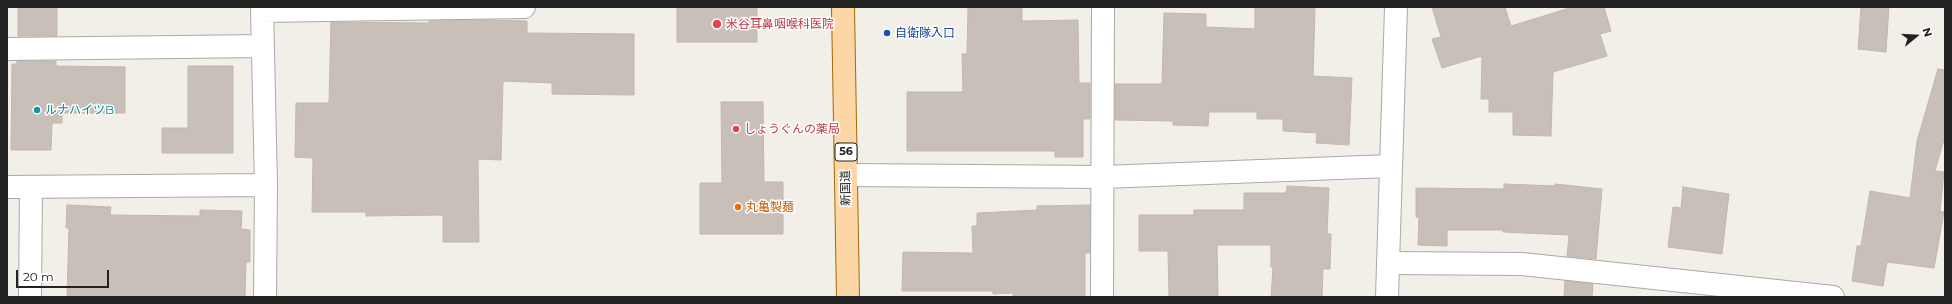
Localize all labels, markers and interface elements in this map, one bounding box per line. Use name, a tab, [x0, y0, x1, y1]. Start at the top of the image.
north arrow	[1896, 16, 1936, 56]
place label: 米谷耳鼻咽喉科医院	[726, 17, 834, 31]
marker: 米谷耳鼻咽喉科医院	[711, 18, 723, 30]
place label: 自衛隊入口	[895, 26, 955, 40]
text: N	[1919, 26, 1935, 39]
marker: 自衛隊入口	[882, 28, 892, 38]
place label: ルナハイツB	[45, 103, 114, 117]
marker: ルナハイツB	[32, 105, 42, 115]
place label: しょうぐんの薬局	[744, 122, 840, 136]
marker: しょうぐんの薬局	[731, 124, 741, 134]
road number: 56	[835, 143, 857, 161]
street label: 新国道	[838, 170, 854, 206]
place label: 丸亀製麺	[746, 200, 794, 214]
marker: 丸亀製麺	[733, 202, 743, 212]
scale bar	[18, 262, 111, 288]
text: 20 m	[23, 269, 54, 284]

